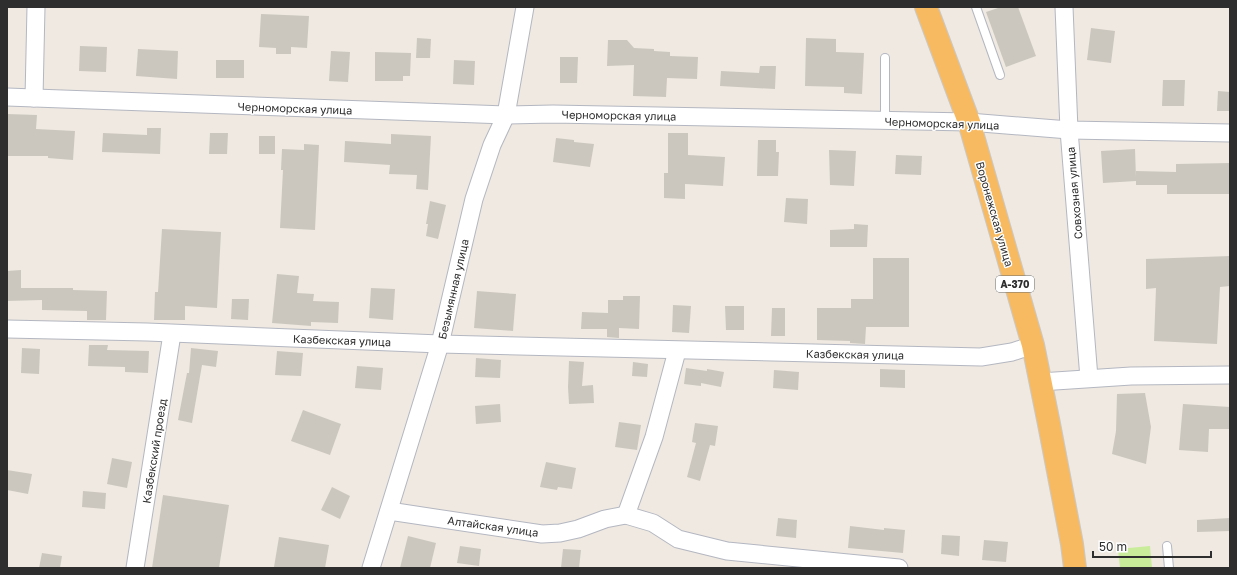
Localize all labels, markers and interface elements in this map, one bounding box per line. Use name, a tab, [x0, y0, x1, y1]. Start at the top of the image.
street label: Черноморская улица	[237, 100, 353, 116]
street label: Черноморская улица	[561, 107, 677, 123]
street label: Черноморская улица	[884, 115, 1000, 131]
street label: Совхозная улица	[1063, 146, 1085, 240]
street label: Воронежская улица	[974, 160, 1016, 268]
street label: Безымянная улица	[435, 238, 471, 340]
road number: А-370	[996, 276, 1034, 292]
street label: Казбекская улица	[293, 332, 391, 348]
street label: Казбекская улица	[806, 347, 904, 361]
street label: Казбекский проезд	[139, 397, 169, 504]
street label: Алтайская улица	[447, 513, 539, 539]
scale bar	[1093, 533, 1211, 559]
text: 50 m	[1099, 539, 1127, 554]

